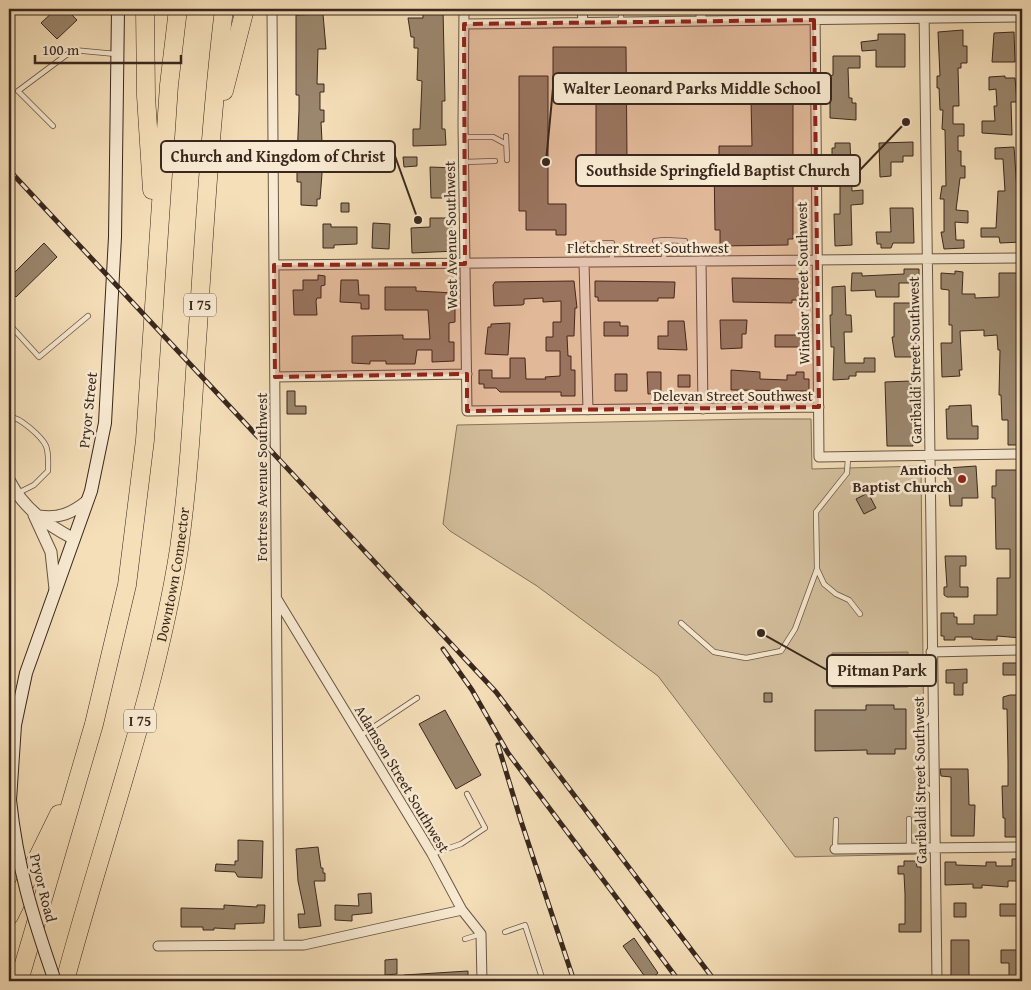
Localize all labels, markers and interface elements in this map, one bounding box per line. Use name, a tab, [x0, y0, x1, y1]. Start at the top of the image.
scale bar	[35, 32, 181, 64]
text: 100 m	[42, 39, 80, 60]
callout: Walter Leonard Parks Middle School	[553, 73, 831, 104]
text: Walter Leonard Parks Middle School	[563, 76, 821, 100]
callout: Church and Kingdom of Christ	[161, 141, 395, 172]
text: Church and Kingdom of Christ	[171, 144, 385, 168]
callout: Southside Springfield Baptist Church	[576, 155, 860, 186]
text: Southside Springfield Baptist Church	[586, 158, 850, 182]
street label: West Avenue Southwest	[439, 160, 462, 309]
street label: Windsor Street Southwest	[791, 201, 814, 365]
street label: Fletcher Street Southwest	[567, 237, 730, 258]
street label: Garibaldi Street Southwest	[903, 275, 926, 444]
road number: I 75	[184, 294, 216, 316]
street label: Pryor Street	[73, 370, 102, 449]
street label: Delevan Street Southwest	[653, 385, 814, 406]
street label: Fortress Avenue Southwest	[251, 392, 272, 561]
place label: Antioch Baptist Church	[853, 459, 952, 497]
marker: Antioch Baptist Church	[956, 473, 968, 485]
street label: Downtown Connector	[150, 506, 194, 644]
callout: Pitman Park	[827, 655, 936, 686]
text: Pitman Park	[837, 658, 927, 682]
street label: Garibaldi Street Southwest	[908, 695, 931, 864]
street label: Adamson Street Southwest	[350, 701, 455, 857]
road number: I 75	[124, 709, 156, 732]
street label: Pryor Road	[25, 851, 62, 924]

